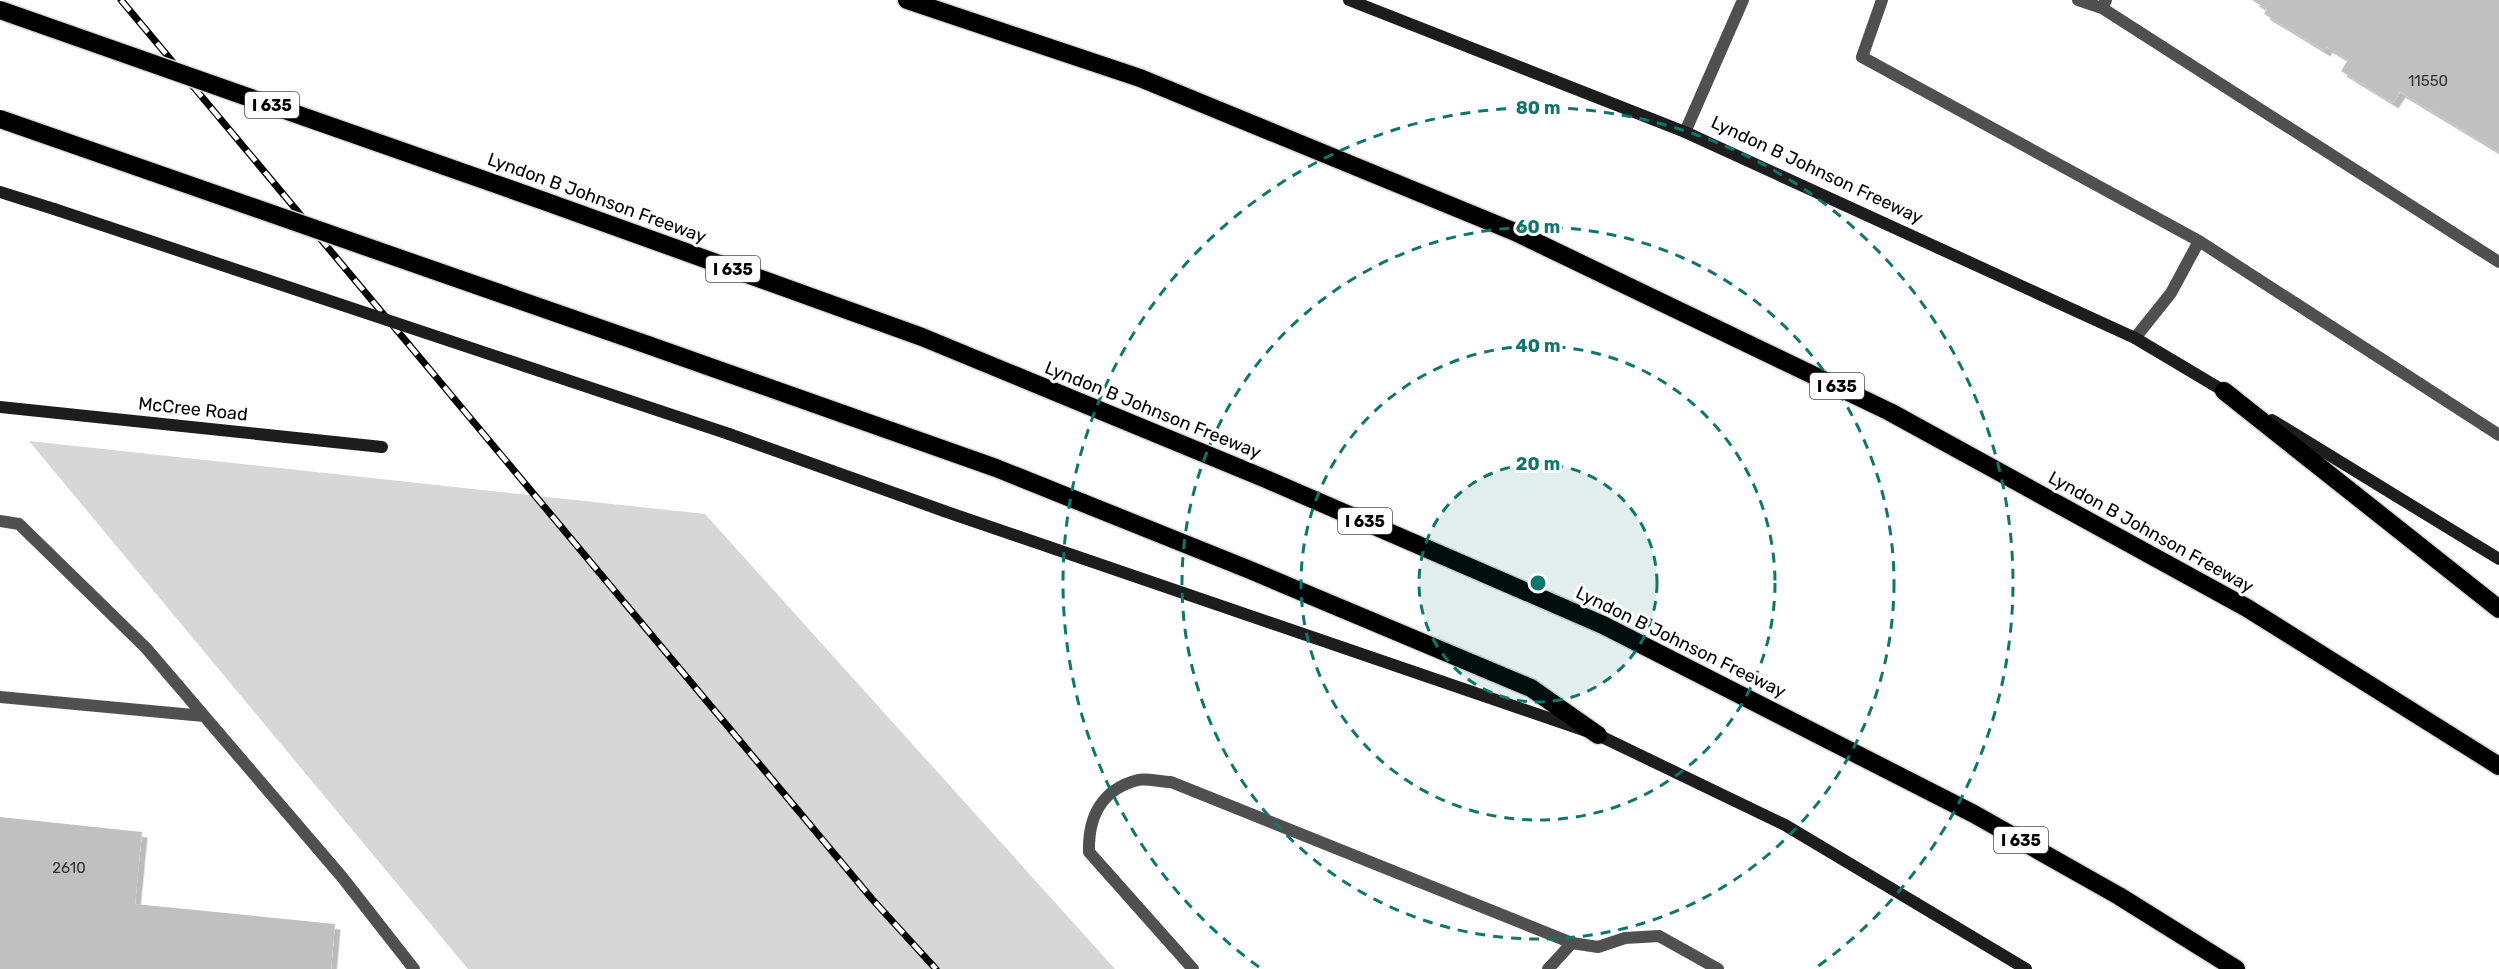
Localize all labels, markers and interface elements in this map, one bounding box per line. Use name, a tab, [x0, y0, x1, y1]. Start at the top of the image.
house number: 11550	[2408, 72, 2448, 90]
road number: I 635	[245, 92, 299, 118]
text: 80 m	[1516, 97, 1560, 119]
street label: Lyndon B Johnson Freeway	[1708, 111, 1926, 229]
street label: Lyndon B Johnson Freeway	[485, 148, 709, 248]
text: 60 m	[1516, 216, 1560, 238]
road number: I 635	[706, 256, 760, 282]
text: 40 m	[1516, 335, 1560, 357]
street label: Lyndon B Johnson Freeway	[1042, 357, 1264, 464]
road number: I 635	[1810, 373, 1864, 399]
street label: McCree Road	[137, 392, 249, 426]
text: 20 m	[1516, 453, 1560, 475]
street label: Lyndon B Johnson Freeway	[2045, 466, 2257, 598]
road number: I 635	[1338, 508, 1392, 534]
centre of rings	[1528, 573, 1548, 593]
street label: Lyndon B Johnson Freeway	[1572, 581, 1790, 703]
road number: I 635	[1994, 827, 2048, 853]
house number: 2610	[52, 859, 86, 877]

